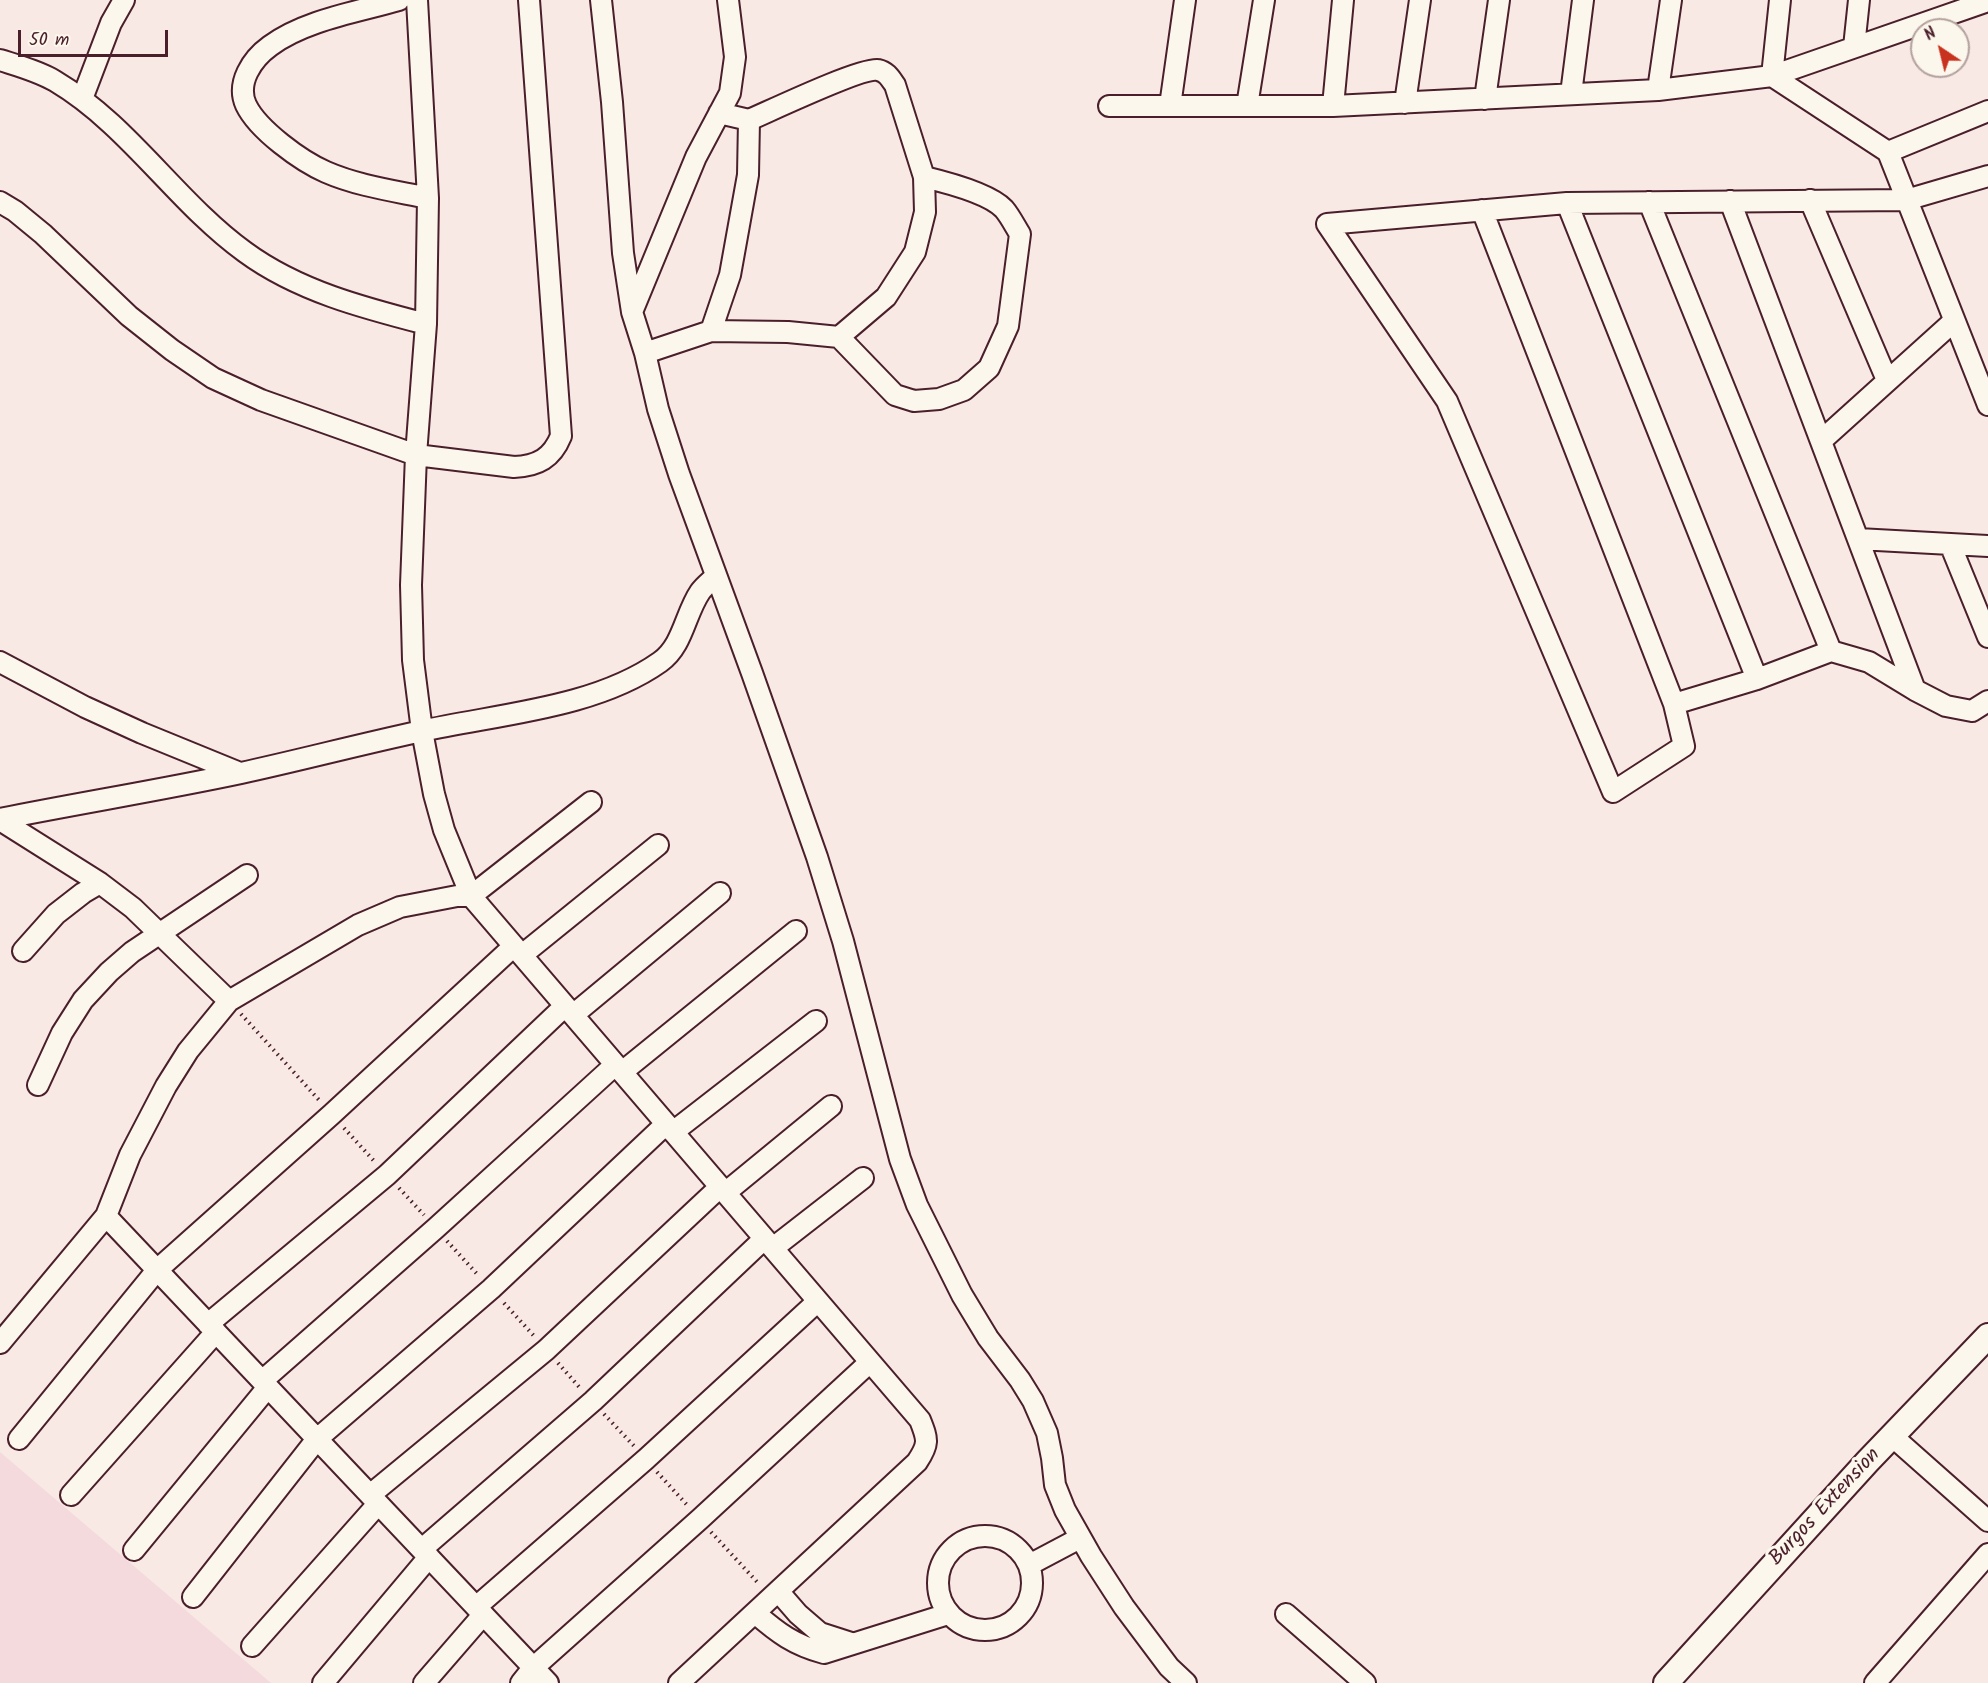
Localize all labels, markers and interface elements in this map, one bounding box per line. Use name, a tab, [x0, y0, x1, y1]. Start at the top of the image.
scale bar	[21, 18, 171, 56]
north arrow	[1910, 18, 1970, 78]
text: N	[1919, 21, 1942, 48]
text: 50 m	[29, 26, 69, 55]
street label: Burgos Extension	[1765, 1444, 1887, 1572]

